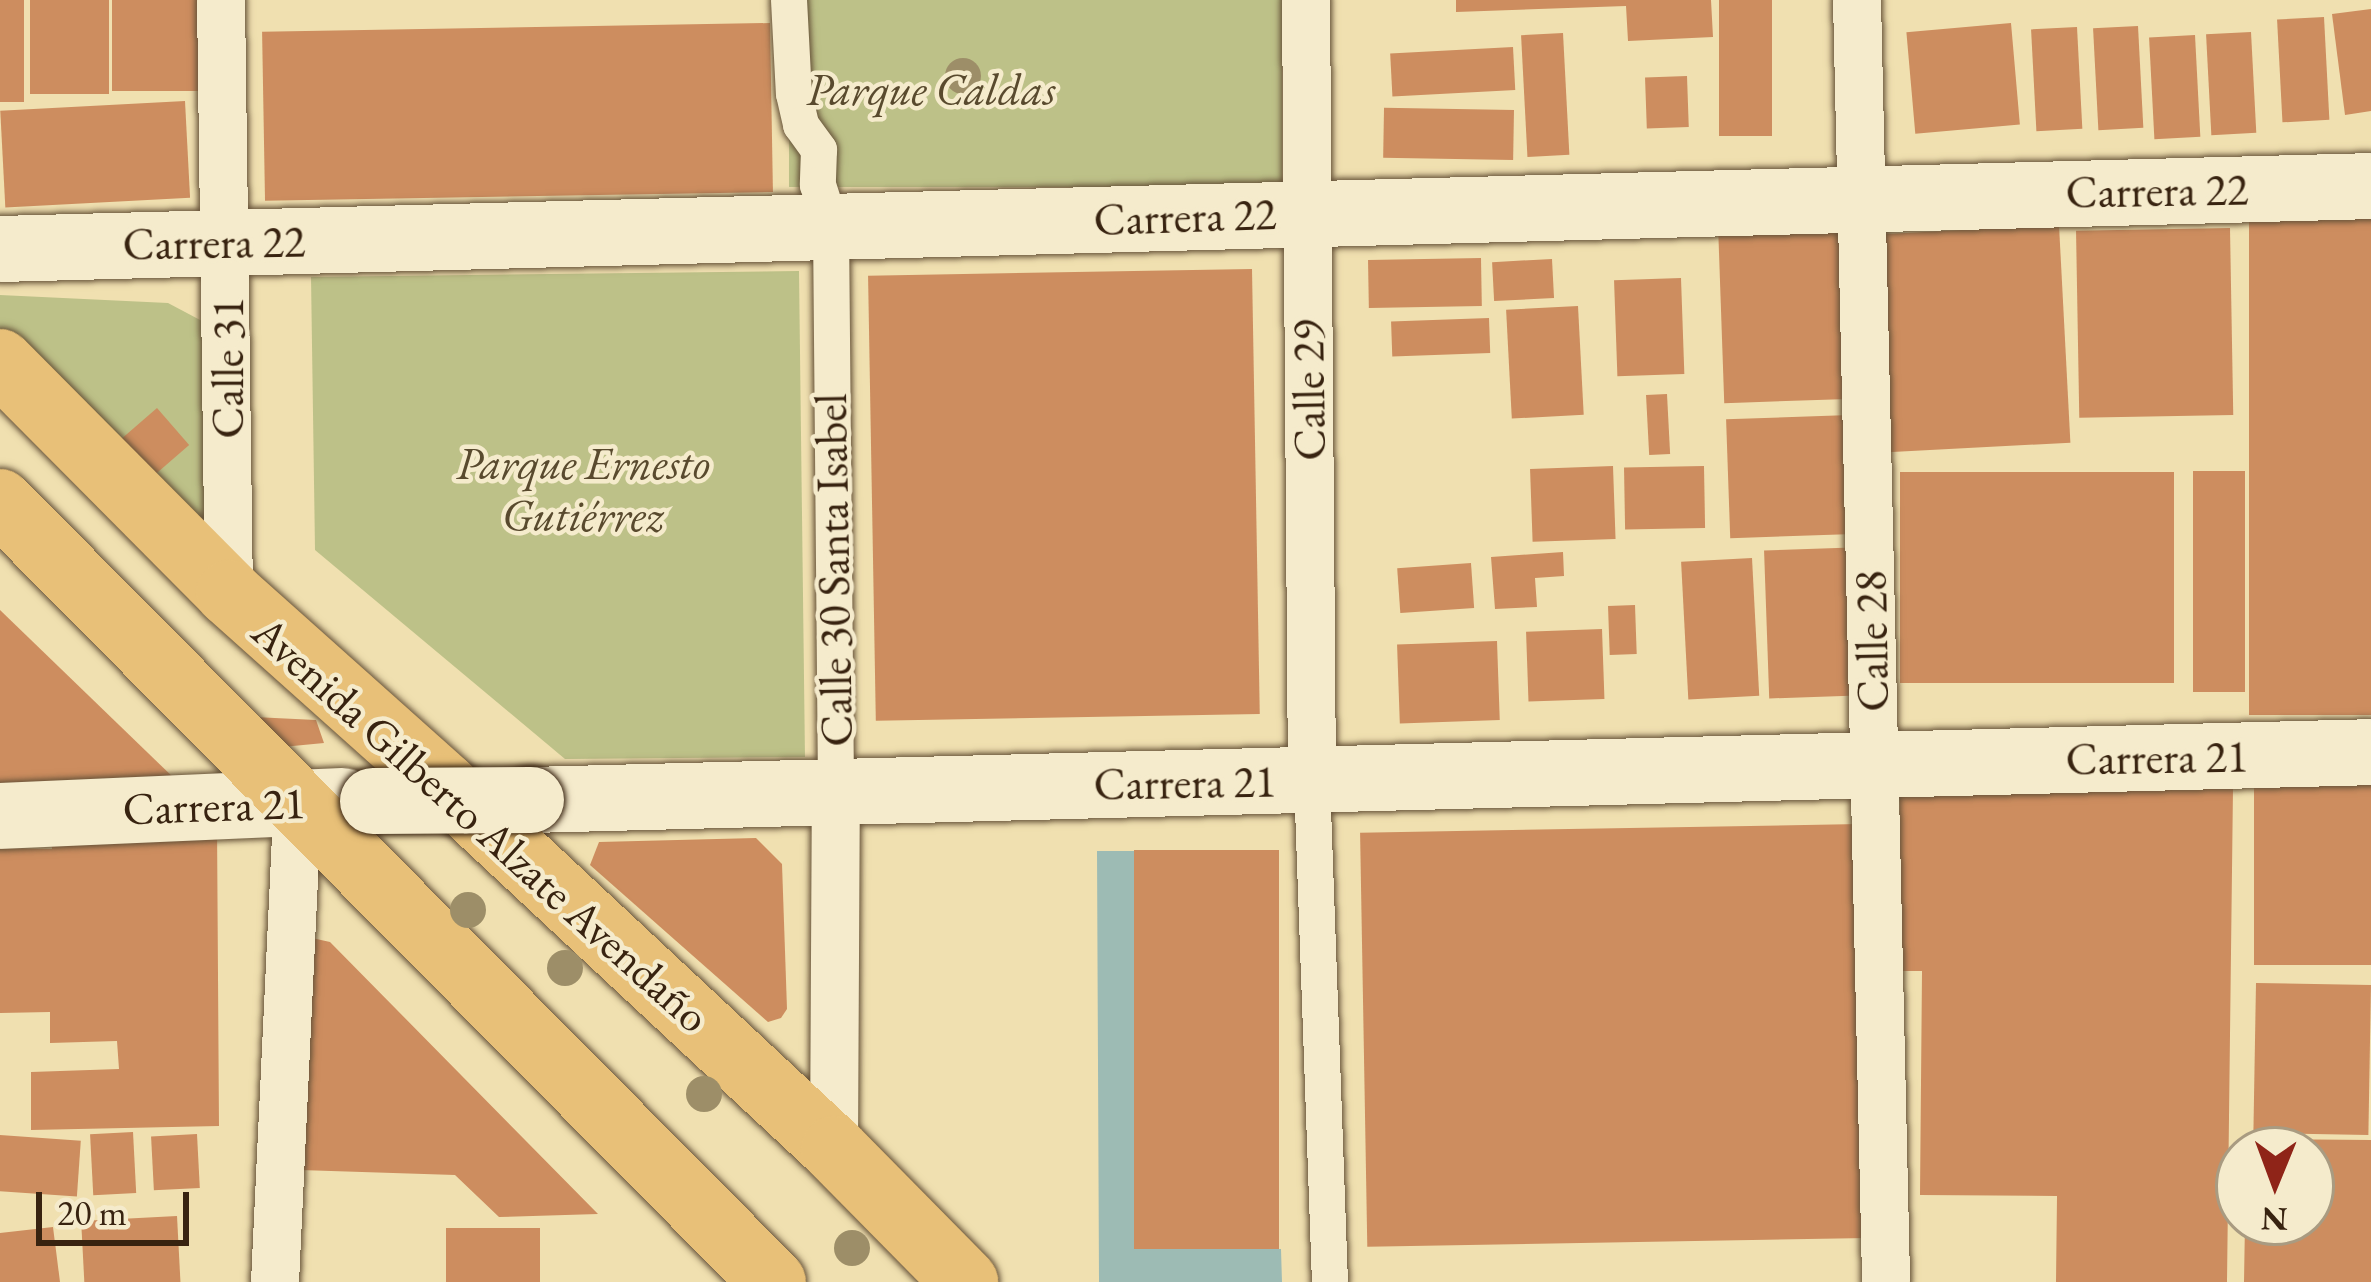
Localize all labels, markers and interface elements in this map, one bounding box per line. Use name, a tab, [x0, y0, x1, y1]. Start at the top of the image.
park label: Parque Caldas	[806, 63, 1056, 117]
street label: Carrera 22	[2065, 162, 2249, 220]
street label: Carrera 22	[1093, 187, 1277, 247]
street label: Carrera 22	[122, 214, 306, 272]
street label: Calle 31	[201, 297, 255, 439]
street label: Calle 29	[1281, 319, 1337, 461]
street label: Calle 30 Santa Isabel	[804, 393, 864, 747]
park label: Parque Ernesto Gutiérrez	[456, 437, 710, 543]
street label: Calle 28	[1844, 570, 1900, 712]
street label: Avenida Gilberto Alzate Avendaño	[241, 604, 721, 1044]
street label: Carrera 21	[2065, 729, 2249, 787]
street label: Carrera 21	[1093, 754, 1277, 812]
street label: Carrera 21	[122, 776, 306, 836]
north arrow	[2215, 1126, 2335, 1246]
scale bar	[42, 1168, 195, 1242]
text: 20 m	[57, 1189, 127, 1236]
text: N	[2261, 1198, 2288, 1241]

